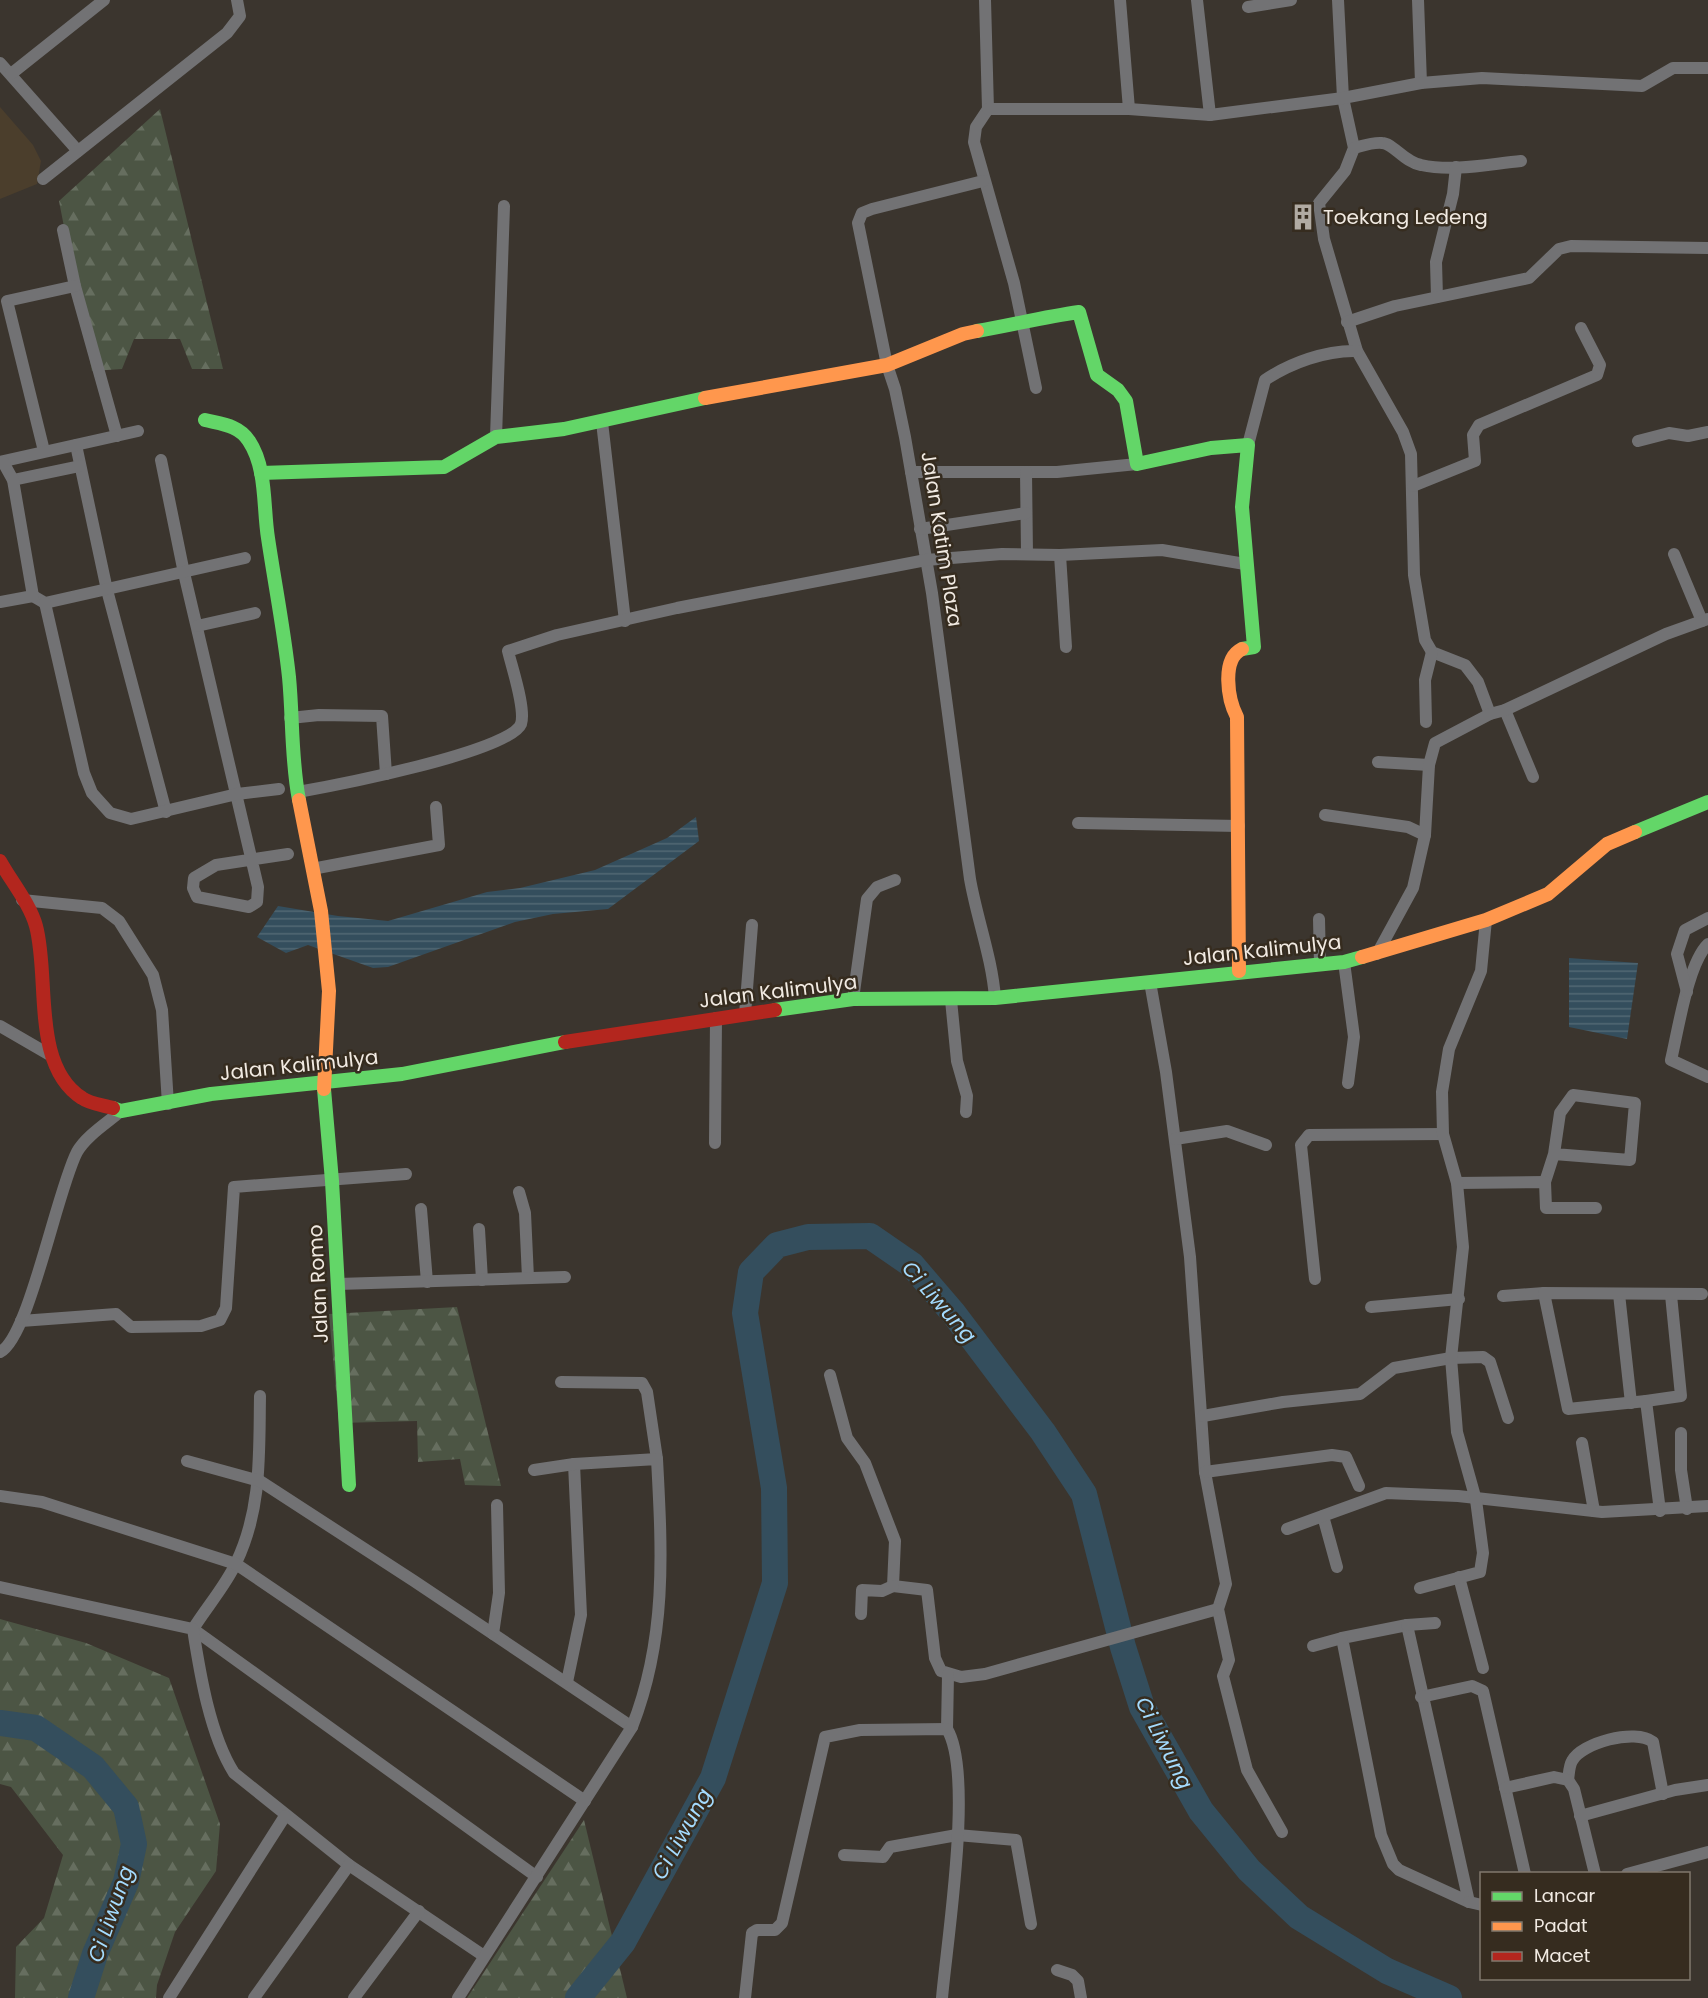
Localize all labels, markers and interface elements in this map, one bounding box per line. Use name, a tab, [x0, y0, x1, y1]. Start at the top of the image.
building icon: Toekang Ledeng	[1288, 202, 1318, 232]
place label: Toekang Ledeng	[1323, 203, 1488, 231]
street label: Jalan Katim Plaza	[914, 449, 970, 629]
street label: Jalan Kalimulya	[1181, 928, 1343, 972]
street label: Jalan Kalimulya	[697, 967, 859, 1015]
street label: Jalan Kalimulya	[218, 1043, 380, 1087]
street label: Jalan Romo	[301, 1224, 335, 1344]
water label: Ci Liwung	[896, 1254, 983, 1349]
water label: Ci Liwung	[1129, 1692, 1200, 1794]
water label: Ci Liwung	[645, 1783, 719, 1885]
water label: Ci Liwung	[81, 1862, 141, 1966]
legend	[1480, 1872, 1690, 1980]
text: Lancar	[1534, 1883, 1596, 1908]
text: Padat	[1534, 1913, 1587, 1938]
text: Macet	[1534, 1943, 1590, 1968]

